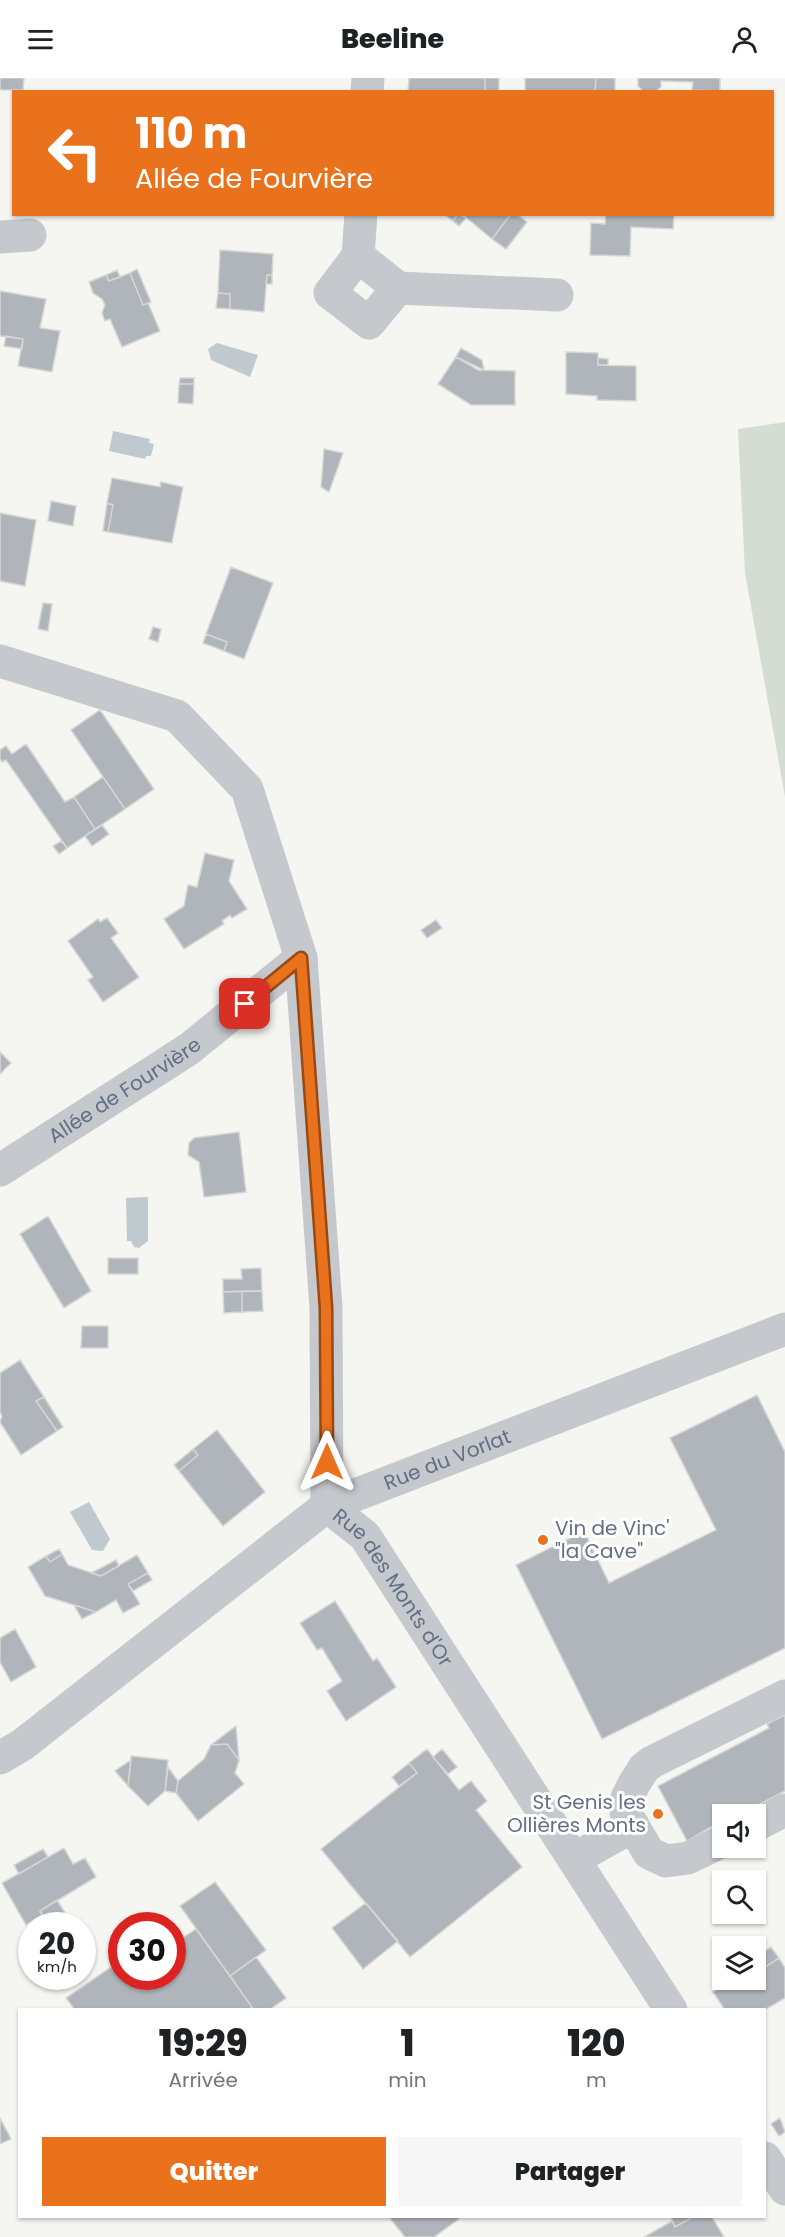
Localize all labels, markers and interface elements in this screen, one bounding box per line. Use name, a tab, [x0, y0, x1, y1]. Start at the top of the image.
text: Beeline	[341, 20, 444, 57]
icon: menu	[24, 23, 57, 56]
icon: person	[728, 23, 761, 56]
text: 110 m	[135, 104, 247, 163]
icon: left	[36, 114, 114, 192]
text: Allée de Fourvière	[135, 160, 373, 197]
pin	[219, 978, 270, 1029]
icon: arrive	[228, 987, 261, 1020]
street label: Allée de Fourvière	[43, 1031, 207, 1150]
street label: Rue du Vorlat	[380, 1422, 515, 1497]
position arrow	[295, 1430, 359, 1494]
street label: Rue des Monts d'Or	[327, 1502, 460, 1672]
place label: Vin de Vinc' "la Cave"	[555, 1514, 669, 1565]
marker: Vin de Vinc' "la Cave"	[536, 1533, 550, 1547]
place label: St Genis les Ollières Monts	[507, 1788, 646, 1839]
map controls	[712, 1804, 766, 1990]
button: sound	[712, 1804, 766, 1858]
marker: St Genis les Ollières Monts	[651, 1807, 665, 1821]
button: search	[712, 1870, 766, 1924]
speed limit sign: 30	[108, 1912, 186, 1990]
text: 20	[39, 1922, 75, 1965]
button: layers	[712, 1936, 766, 1990]
text: km/h	[37, 1956, 77, 1977]
text: 19:29	[159, 2018, 248, 2069]
text: 1	[400, 2018, 414, 2069]
text: 120	[567, 2018, 625, 2069]
text: Arrivée	[168, 2066, 238, 2094]
text: min	[388, 2066, 427, 2094]
text: m	[586, 2066, 607, 2094]
button: Quitter	[42, 2137, 386, 2206]
button: Partager	[398, 2137, 742, 2206]

